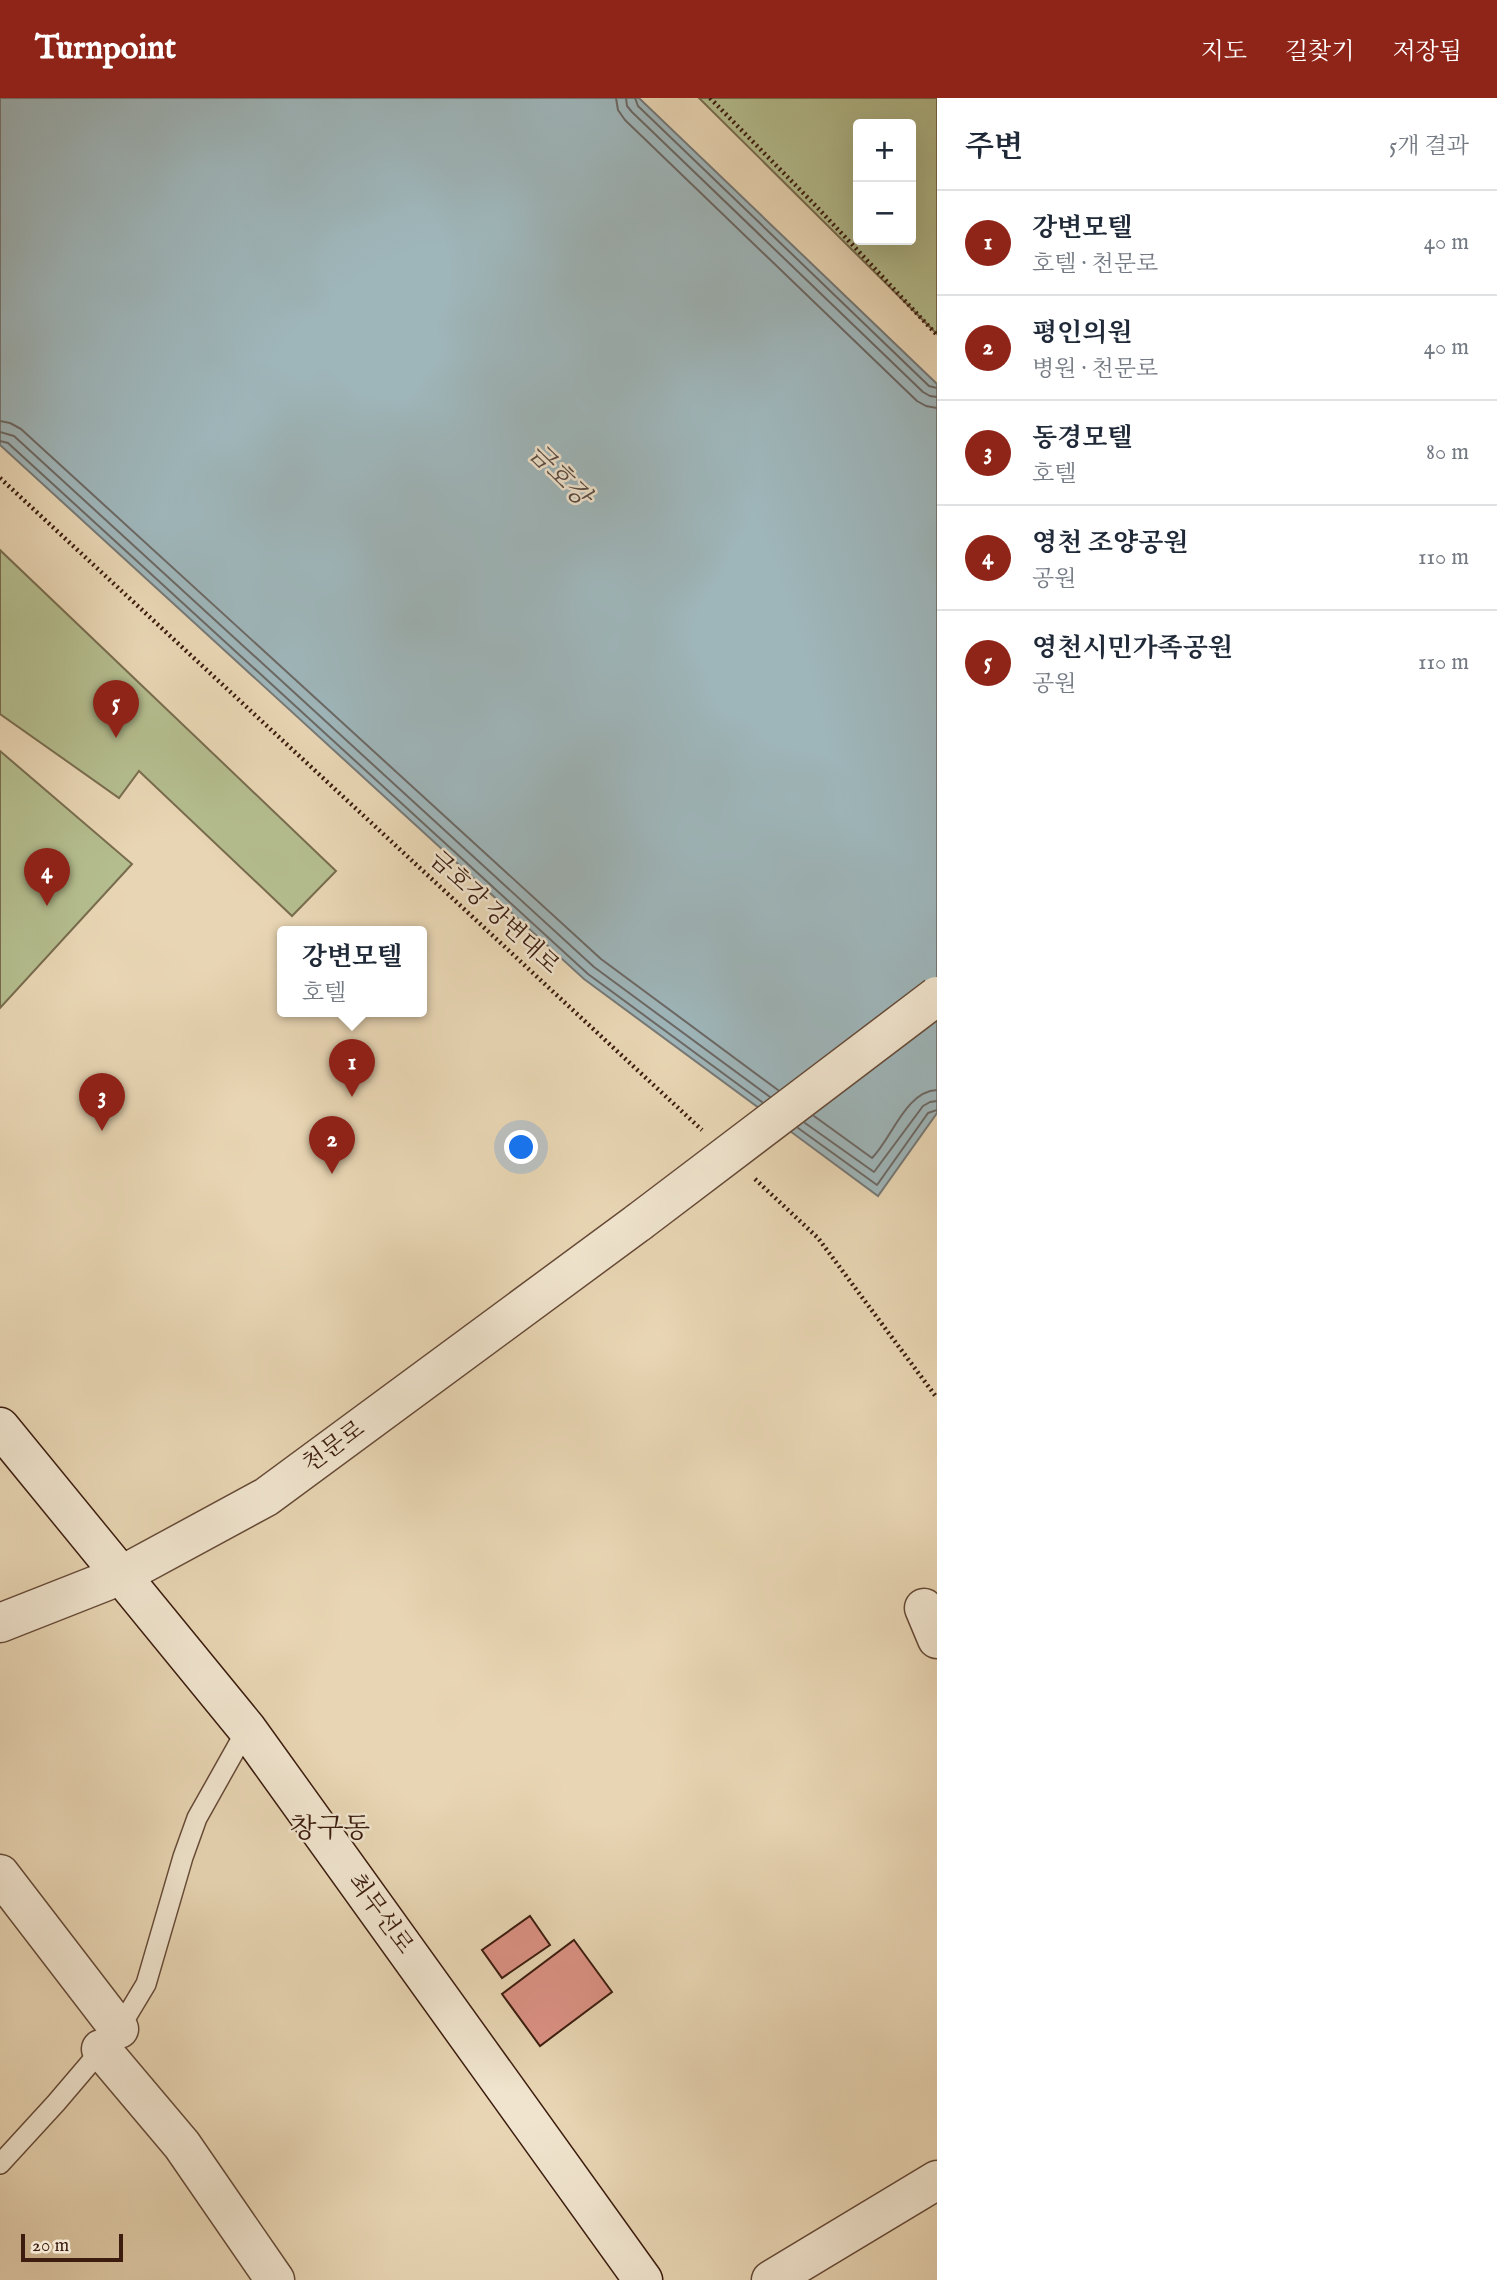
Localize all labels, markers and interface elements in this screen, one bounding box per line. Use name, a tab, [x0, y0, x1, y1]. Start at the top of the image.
text: Turnpoint	[35, 28, 176, 70]
text: 지도	[1201, 37, 1247, 68]
text: 길찾기	[1285, 37, 1354, 68]
text: 저장됨	[1392, 37, 1462, 68]
map controls	[853, 119, 916, 245]
button: +	[853, 119, 916, 182]
text: 주변	[965, 129, 1023, 167]
text: 5개 결과	[1389, 132, 1469, 161]
button: −	[853, 182, 916, 245]
text: 강변모텔	[1032, 212, 1132, 245]
text: 1	[984, 228, 992, 257]
text: 40 m	[1424, 228, 1469, 257]
text: 호텔 · 천문로	[1032, 250, 1158, 279]
text: 평인의원	[1032, 317, 1132, 350]
text: 2	[983, 333, 993, 362]
text: 40 m	[1424, 333, 1469, 362]
text: 병원 · 천문로	[1032, 355, 1158, 384]
text: 동경모텔	[1032, 422, 1132, 455]
water label: 금호강	[521, 437, 600, 516]
text: 3	[984, 438, 992, 467]
text: 80 m	[1426, 438, 1469, 467]
text: 호텔	[1032, 460, 1076, 489]
text: 영천 조양공원	[1032, 527, 1188, 560]
text: 4	[982, 543, 994, 572]
text: 110 m	[1418, 543, 1469, 572]
text: 공원	[1032, 565, 1076, 594]
text: 영천시민가족공원	[1032, 632, 1233, 665]
text: 5	[984, 648, 992, 677]
text: 110 m	[1418, 648, 1469, 677]
text: 공원	[1032, 670, 1076, 699]
pin: 5	[93, 680, 139, 738]
street label: 금호강 강변대로	[422, 845, 566, 981]
pin: 4	[24, 848, 70, 906]
popup	[277, 926, 427, 1017]
text: 강변모텔	[302, 941, 402, 974]
text: 호텔	[302, 979, 346, 1008]
pin: 1	[329, 1039, 375, 1097]
pin: 3	[79, 1073, 125, 1131]
pin: 2	[309, 1116, 355, 1174]
your location	[504, 1130, 538, 1164]
street label: 천문로	[297, 1414, 371, 1480]
district label: 창구동	[289, 1812, 371, 1847]
street label: 최무선로	[340, 1867, 420, 1961]
scale bar	[21, 2231, 122, 2263]
text: 20 m	[32, 2234, 69, 2258]

